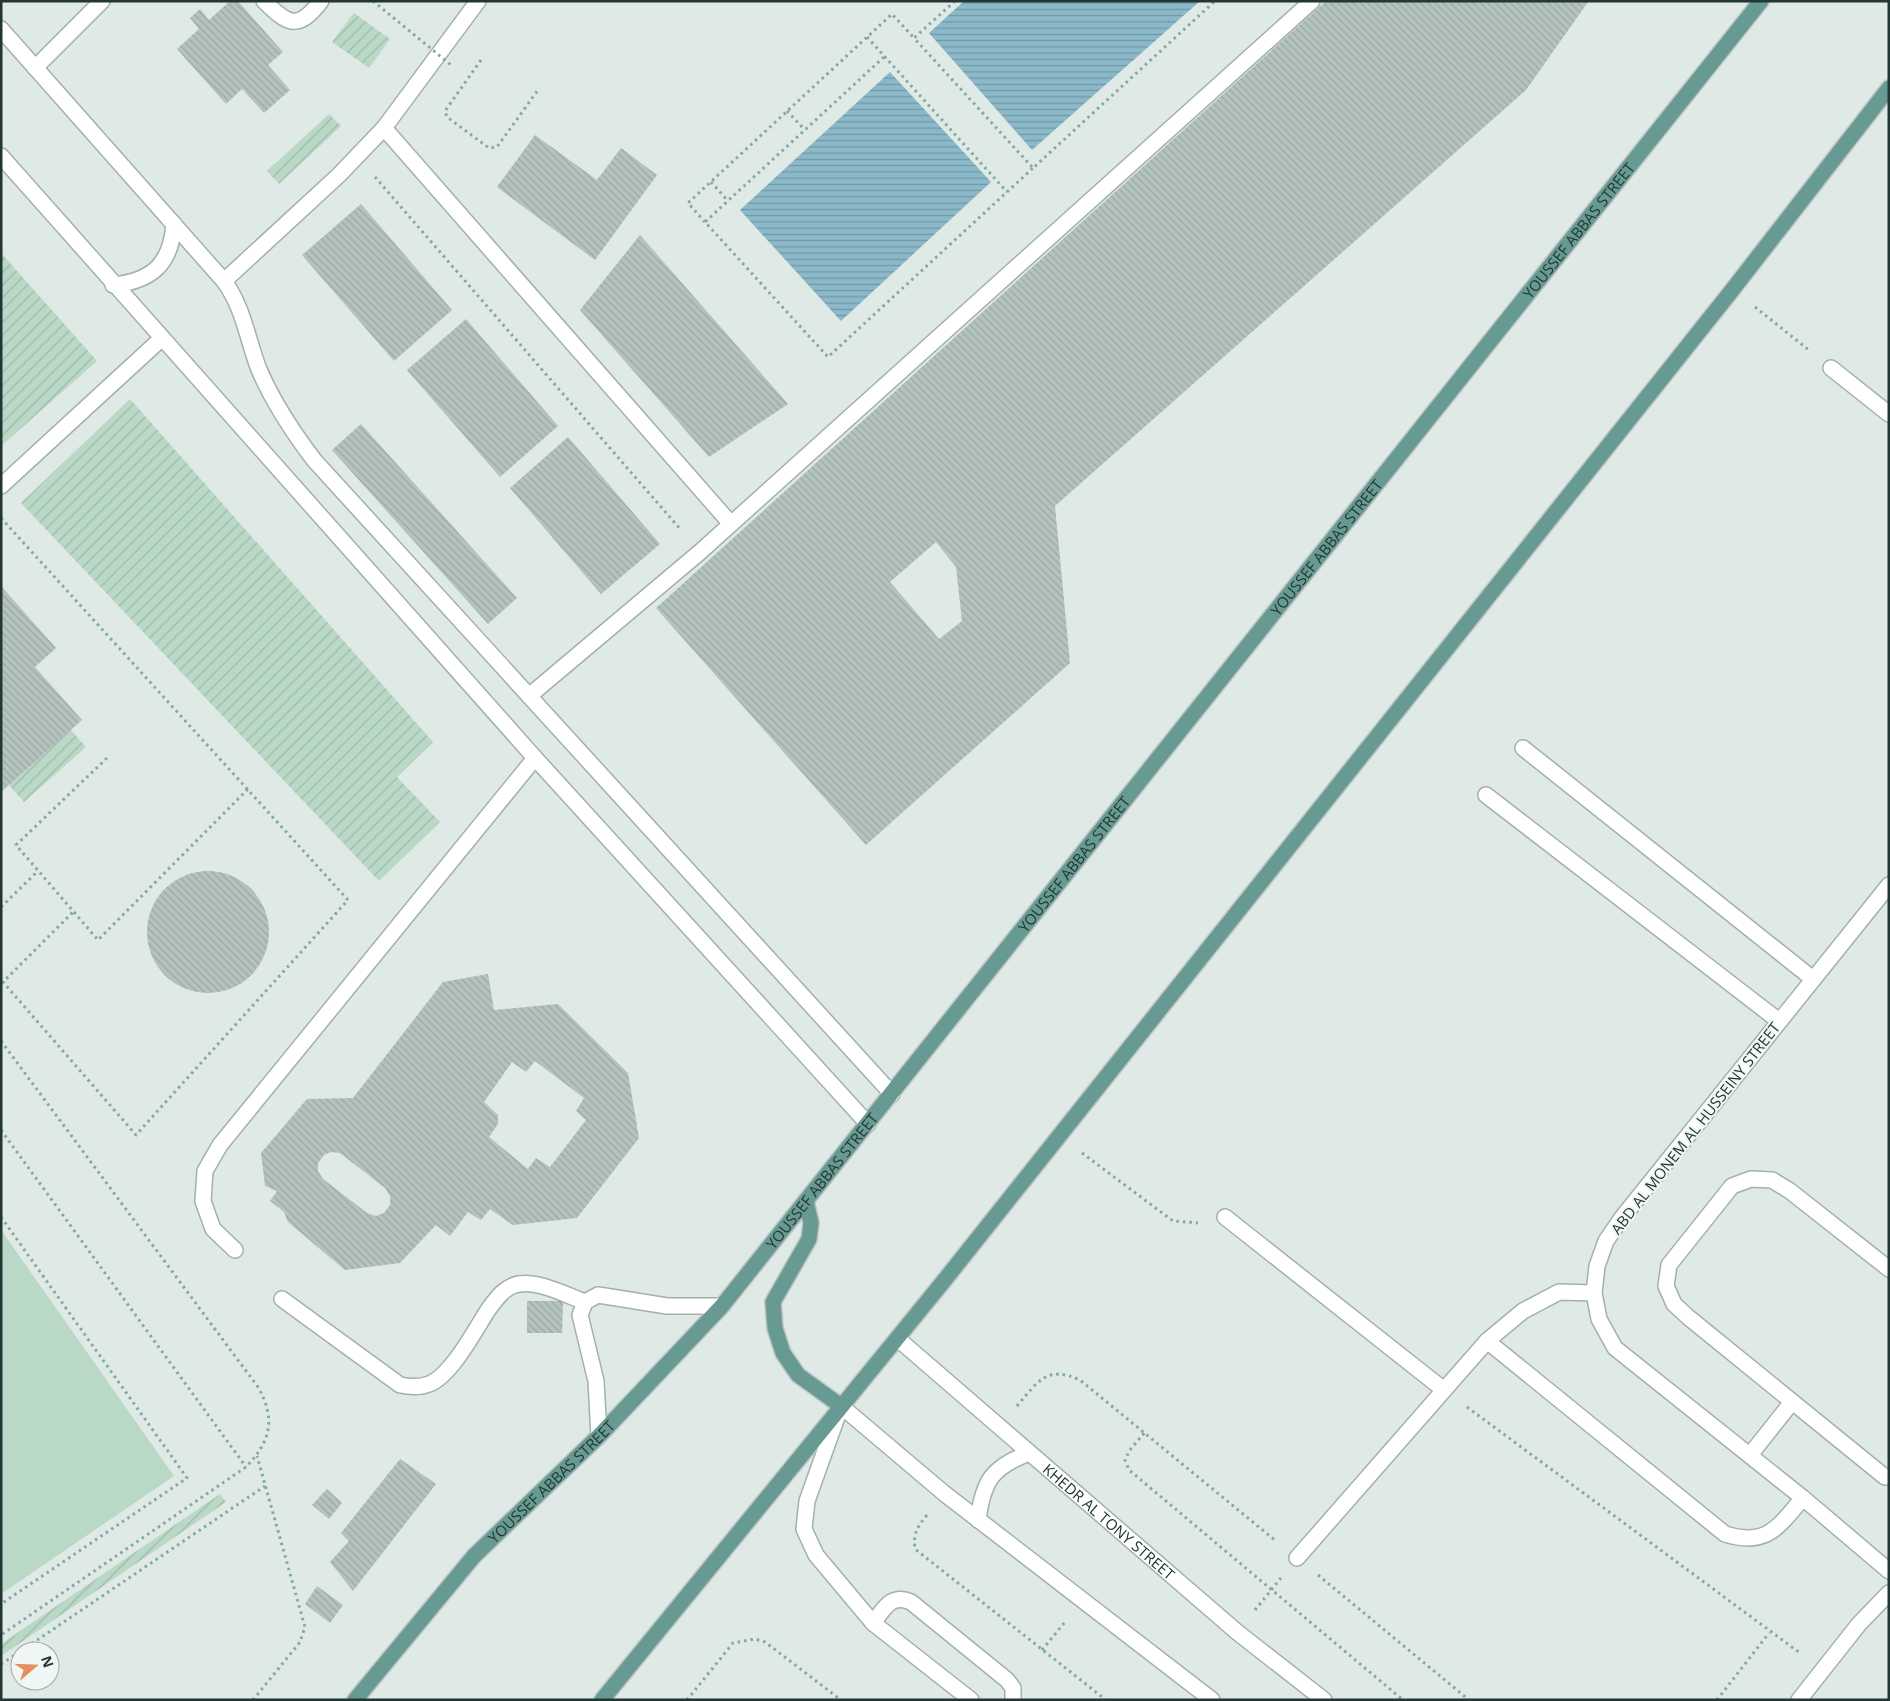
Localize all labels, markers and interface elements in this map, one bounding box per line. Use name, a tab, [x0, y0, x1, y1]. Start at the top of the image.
street label: YOUSSEF ABBAS STREET	[1518, 158, 1639, 303]
street label: YOUSSEF ABBAS STREET	[1266, 474, 1387, 619]
street label: YOUSSEF ABBAS STREET	[1014, 791, 1135, 936]
street label: ABD AL MONEM AL HUSSEINY STREET	[1606, 1017, 1785, 1238]
street label: YOUSSEF ABBAS STREET	[761, 1108, 882, 1253]
street label: YOUSSEF ABBAS STREET	[484, 1415, 619, 1547]
street label: KHEDR AL TONY STREET	[1039, 1459, 1180, 1584]
north arrow	[10, 1641, 60, 1691]
text: N	[37, 1653, 59, 1670]

